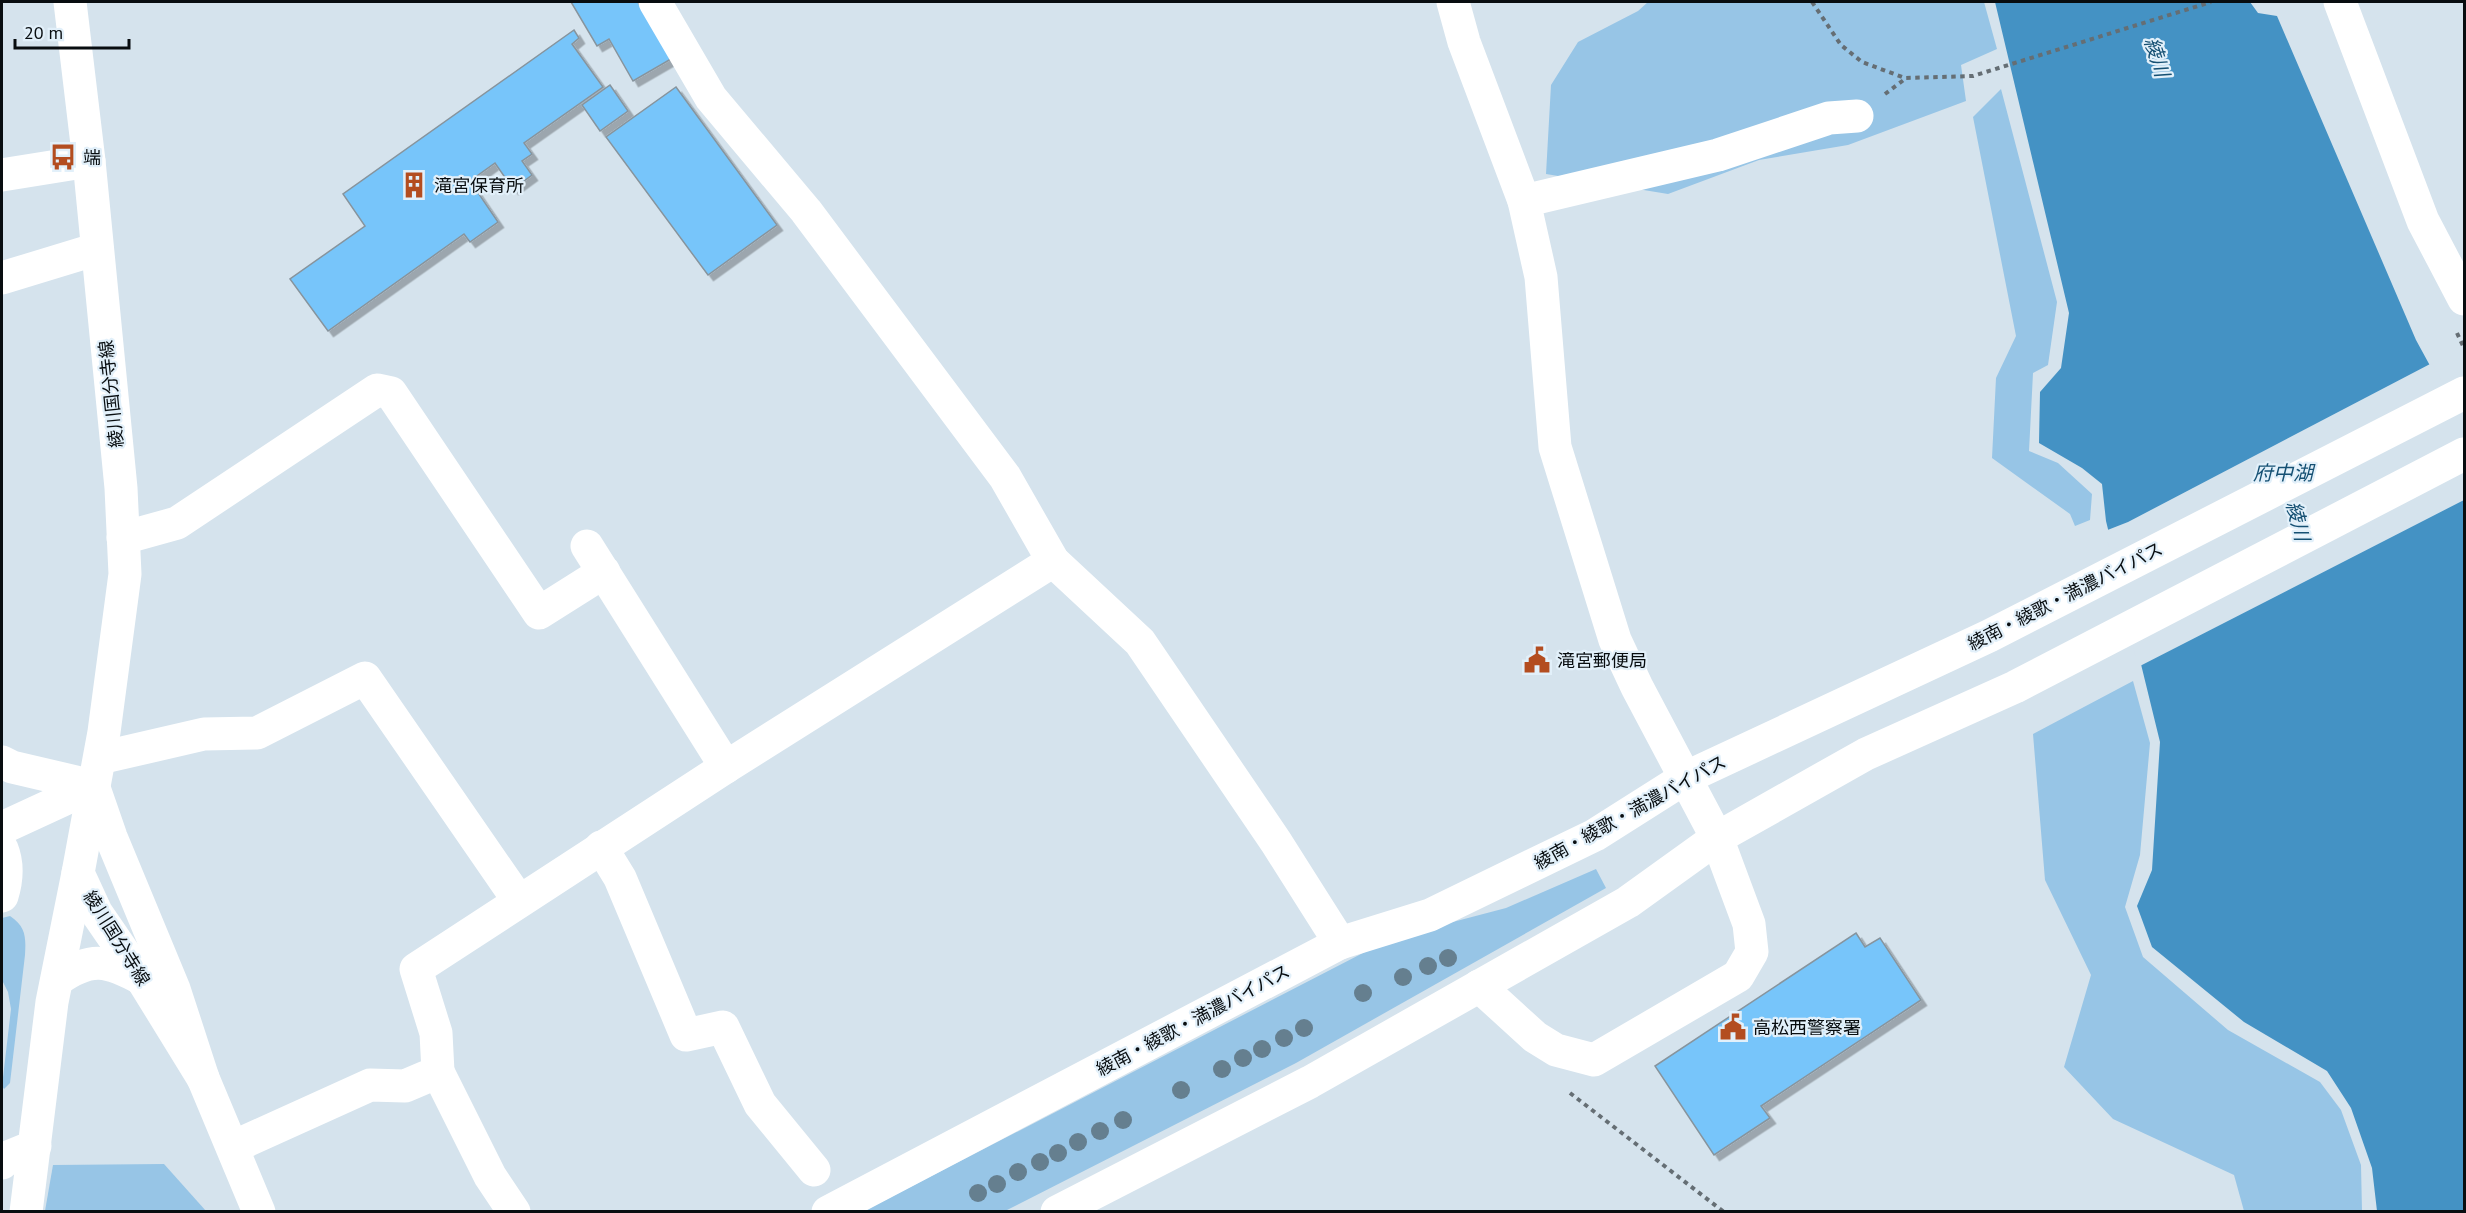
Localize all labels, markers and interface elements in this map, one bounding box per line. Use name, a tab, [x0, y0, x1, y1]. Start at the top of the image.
scale bar	[15, 12, 129, 50]
text: 20 m	[24, 21, 63, 44]
water label: 綾川	[2138, 34, 2176, 82]
bus stop icon: 端	[48, 142, 78, 172]
place label: 端	[83, 146, 101, 169]
building icon: 滝宮保育所	[399, 170, 429, 200]
place label: 滝宮保育所	[434, 174, 524, 197]
street label: 綾川国分寺線	[94, 339, 128, 449]
water label: 府中湖	[2253, 460, 2316, 486]
water label: 綾川	[2281, 498, 2316, 545]
street label: 綾南・綾歌・満濃バイパス	[1964, 537, 2166, 655]
public building icon: 滝宮郵便局	[1522, 645, 1552, 675]
place label: 滝宮郵便局	[1557, 649, 1647, 672]
street label: 綾南・綾歌・満濃バイパス	[1530, 750, 1730, 874]
street label: 綾川国分寺線	[79, 886, 155, 990]
street label: 綾南・綾歌・満濃バイパス	[1092, 959, 1294, 1081]
public building icon: 高松西警察署	[1718, 1012, 1748, 1042]
place label: 高松西警察署	[1753, 1016, 1861, 1039]

